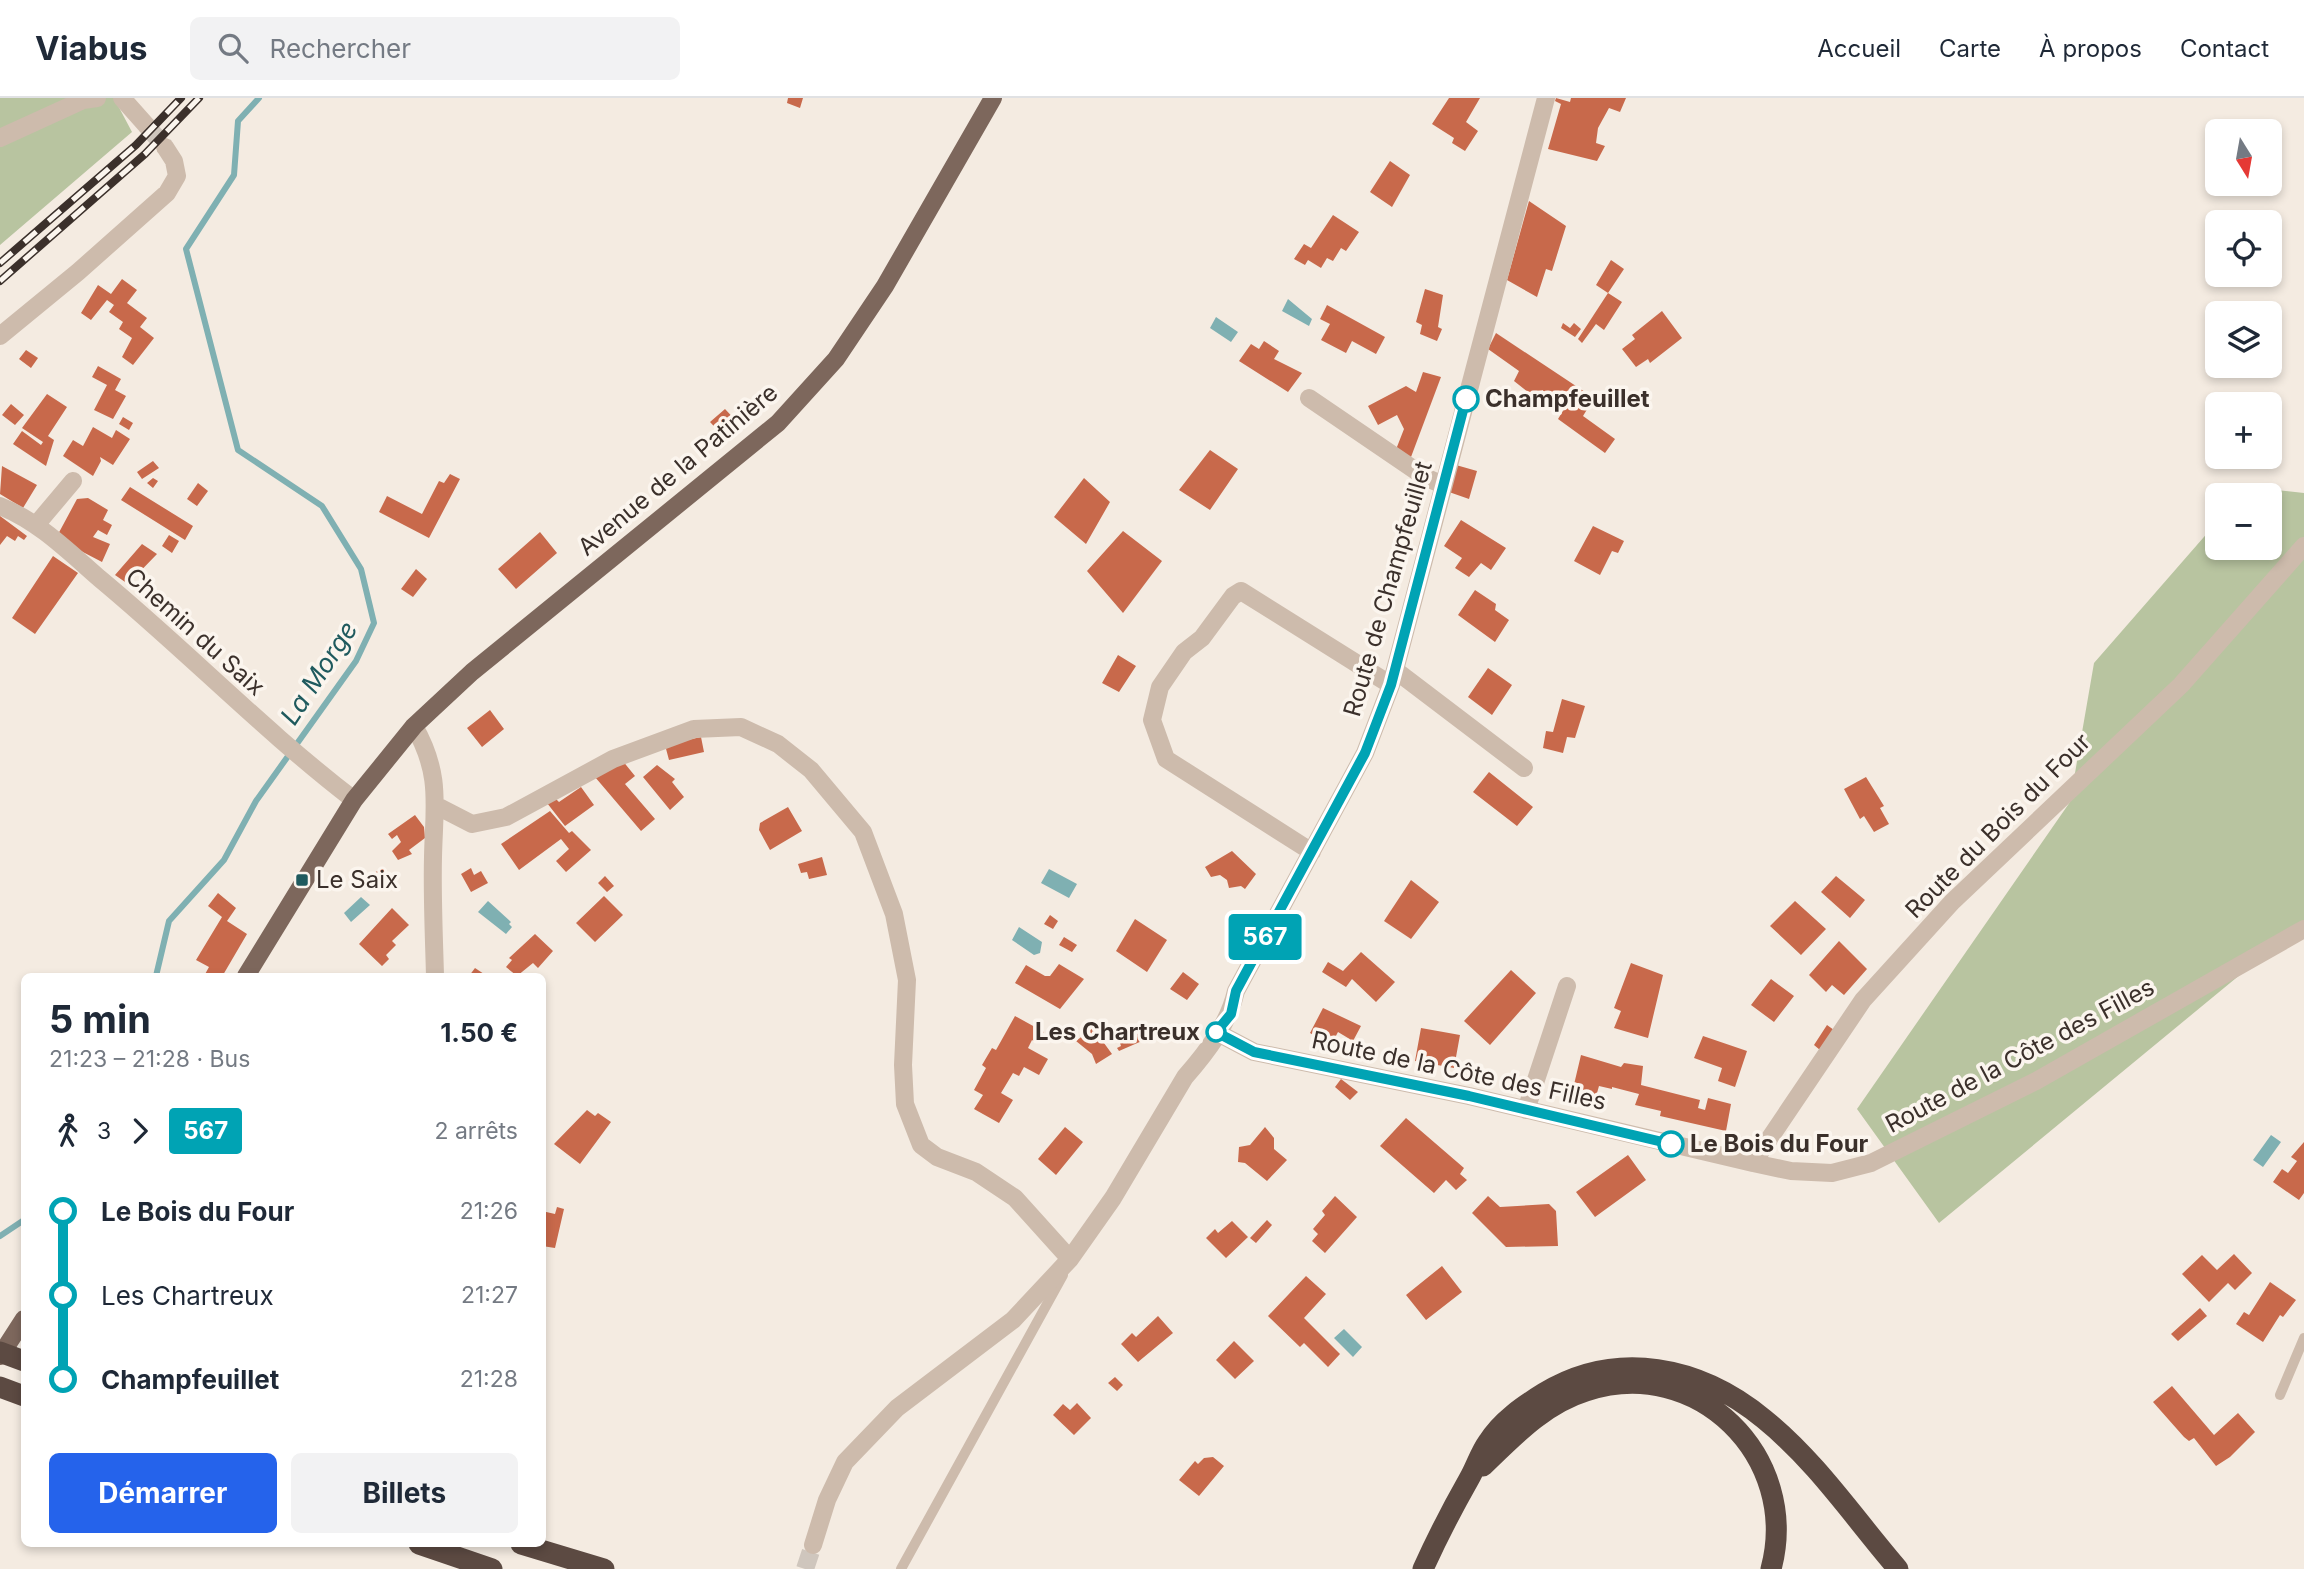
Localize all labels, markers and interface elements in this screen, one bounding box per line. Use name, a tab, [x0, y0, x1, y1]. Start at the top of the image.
search box	[190, 17, 680, 80]
text: Viabus	[35, 28, 148, 68]
icon: search	[214, 29, 252, 67]
text: Rechercher	[270, 33, 411, 64]
text: Accueil	[1817, 34, 1901, 63]
text: Carte	[1939, 34, 2001, 63]
text: À propos	[2039, 34, 2142, 63]
text: Contact	[2180, 34, 2269, 63]
north arrow	[2205, 119, 2282, 196]
map controls	[2205, 119, 2282, 560]
button: locate	[2205, 210, 2282, 287]
button: layers	[2205, 301, 2282, 378]
street label: Avenue de la Patinière	[572, 378, 783, 562]
place label: Champfeuillet	[1485, 384, 1650, 413]
marker: Champfeuillet	[1453, 386, 1479, 412]
button: +	[2205, 392, 2282, 469]
street label: Route de Champfeuillet	[1337, 458, 1438, 720]
button: −	[2205, 483, 2282, 560]
street label: Chemin du Saix	[120, 562, 271, 702]
water label: La Morge	[274, 615, 364, 730]
street label: Route du Bois du Four	[1899, 727, 2096, 924]
place label: Le Saix	[316, 865, 398, 894]
marker: Le Saix	[294, 872, 310, 888]
line badge: 567	[1225, 914, 1305, 960]
text: 567	[1243, 922, 1287, 951]
street label: Route de la Côte des Filles	[1880, 972, 2159, 1139]
text: 5 min	[49, 996, 151, 1042]
text: 1.50 €	[440, 1017, 518, 1048]
place label: Les Chartreux	[1035, 1017, 1200, 1046]
marker: Les Chartreux	[1206, 1022, 1226, 1042]
street label: Route de la Côte des Filles	[1309, 1025, 1609, 1116]
text: 21:23 – 21:28 · Bus	[49, 1045, 250, 1073]
icon: walk	[49, 1112, 87, 1150]
icon: forward	[121, 1112, 159, 1150]
text: 567	[183, 1116, 228, 1145]
text: 3	[97, 1117, 111, 1145]
text: 2 arrêts	[434, 1117, 518, 1145]
place label: Le Bois du Four	[1690, 1129, 1869, 1158]
marker: Le Bois du Four	[1658, 1131, 1684, 1157]
text: Le Bois du Four	[101, 1196, 294, 1227]
text: 21:26	[460, 1197, 518, 1225]
text: Les Chartreux	[101, 1280, 274, 1311]
text: 21:27	[461, 1281, 518, 1309]
text: Champfeuillet	[101, 1364, 279, 1395]
text: 21:28	[460, 1365, 518, 1393]
button: Démarrer	[49, 1453, 277, 1533]
button: Billets	[291, 1453, 518, 1533]

